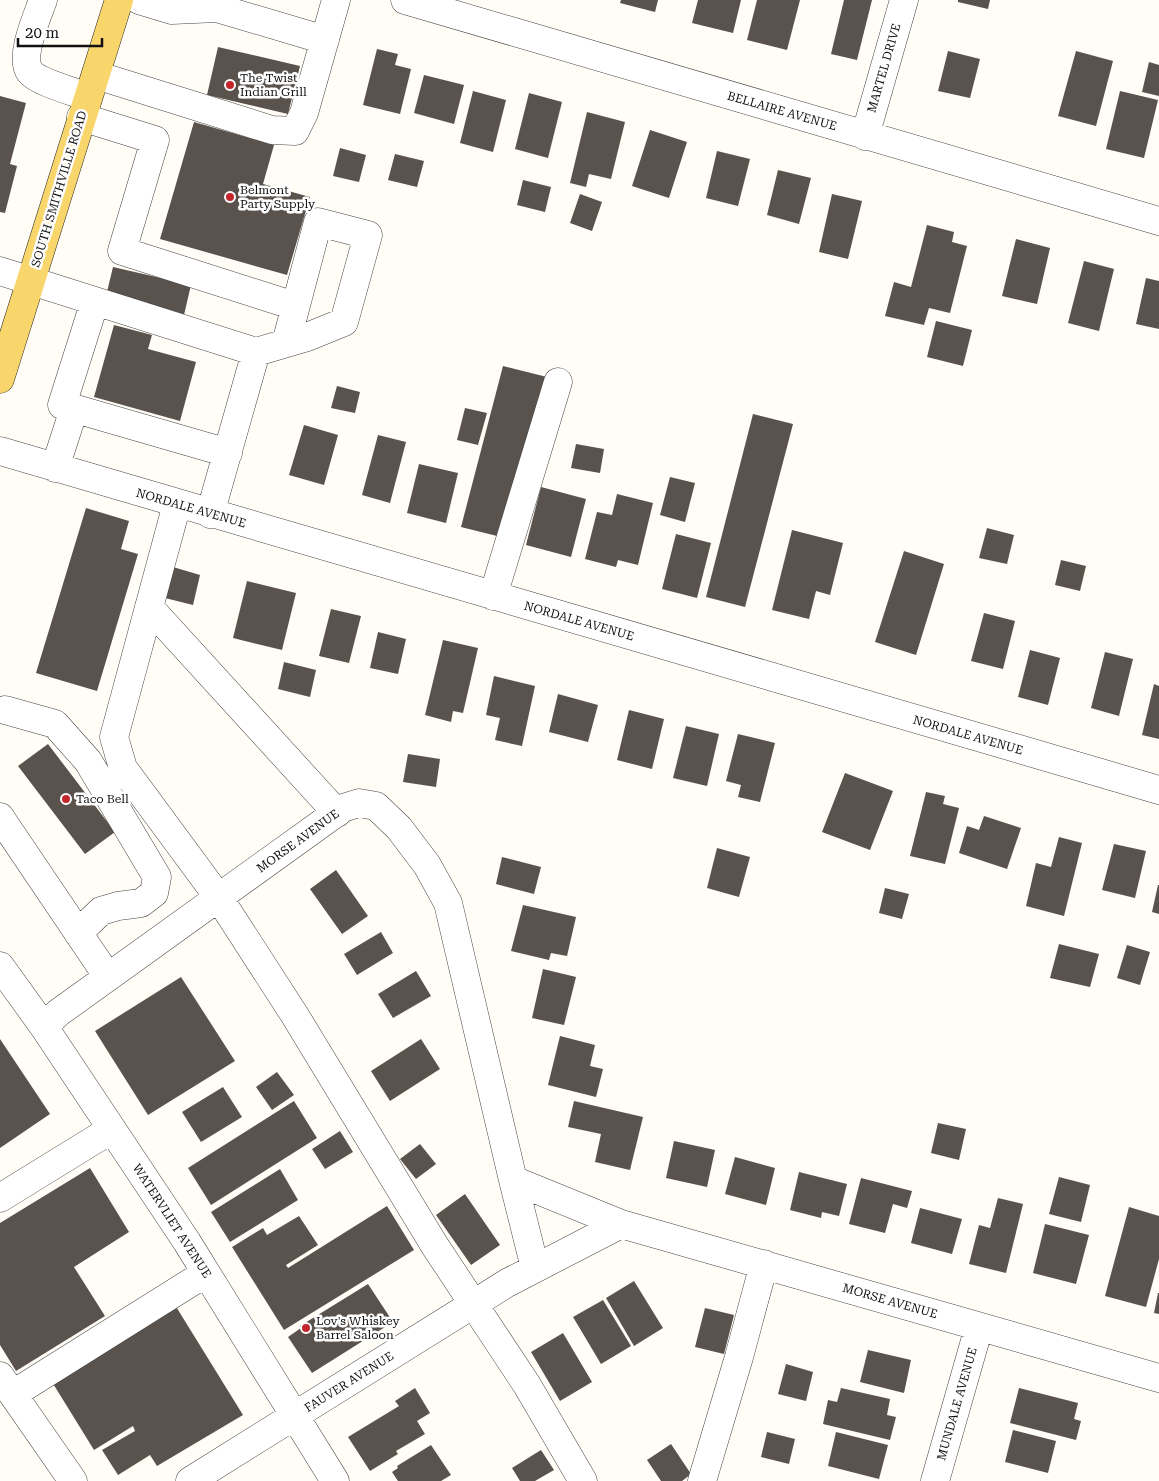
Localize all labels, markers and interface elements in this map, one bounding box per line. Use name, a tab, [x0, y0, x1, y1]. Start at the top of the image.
scale bar	[18, 15, 101, 47]
street label: MARTEL DRIVE	[865, 22, 903, 114]
text: 20 m	[25, 24, 60, 42]
place label: The Twist Indian Grill	[240, 71, 307, 99]
marker: The Twist Indian Grill	[224, 79, 236, 91]
street label: BELLAIRE AVENUE	[726, 89, 838, 133]
street label: SOUTH SMITHVILLE ROAD	[29, 109, 89, 269]
place label: Belmont Party Supply	[240, 183, 316, 211]
marker: Belmont Party Supply	[224, 191, 236, 203]
street label: NORDALE AVENUE	[134, 486, 248, 530]
street label: NORDALE AVENUE	[522, 599, 636, 643]
street label: NORDALE AVENUE	[911, 713, 1025, 757]
place label: Taco Bell	[76, 792, 129, 806]
marker: Taco Bell	[60, 793, 72, 805]
street label: MORSE AVENUE	[254, 806, 342, 876]
street label: WATERVLIET AVENUE	[130, 1161, 214, 1281]
street label: MORSE AVENUE	[841, 1281, 939, 1321]
place label: Lov's Whiskey Barrel Saloon	[316, 1314, 400, 1342]
marker: Lov's Whiskey Barrel Saloon	[300, 1322, 312, 1334]
street label: MUNDALE AVENUE	[934, 1346, 980, 1462]
street label: FAUVER AVENUE	[302, 1349, 396, 1415]

